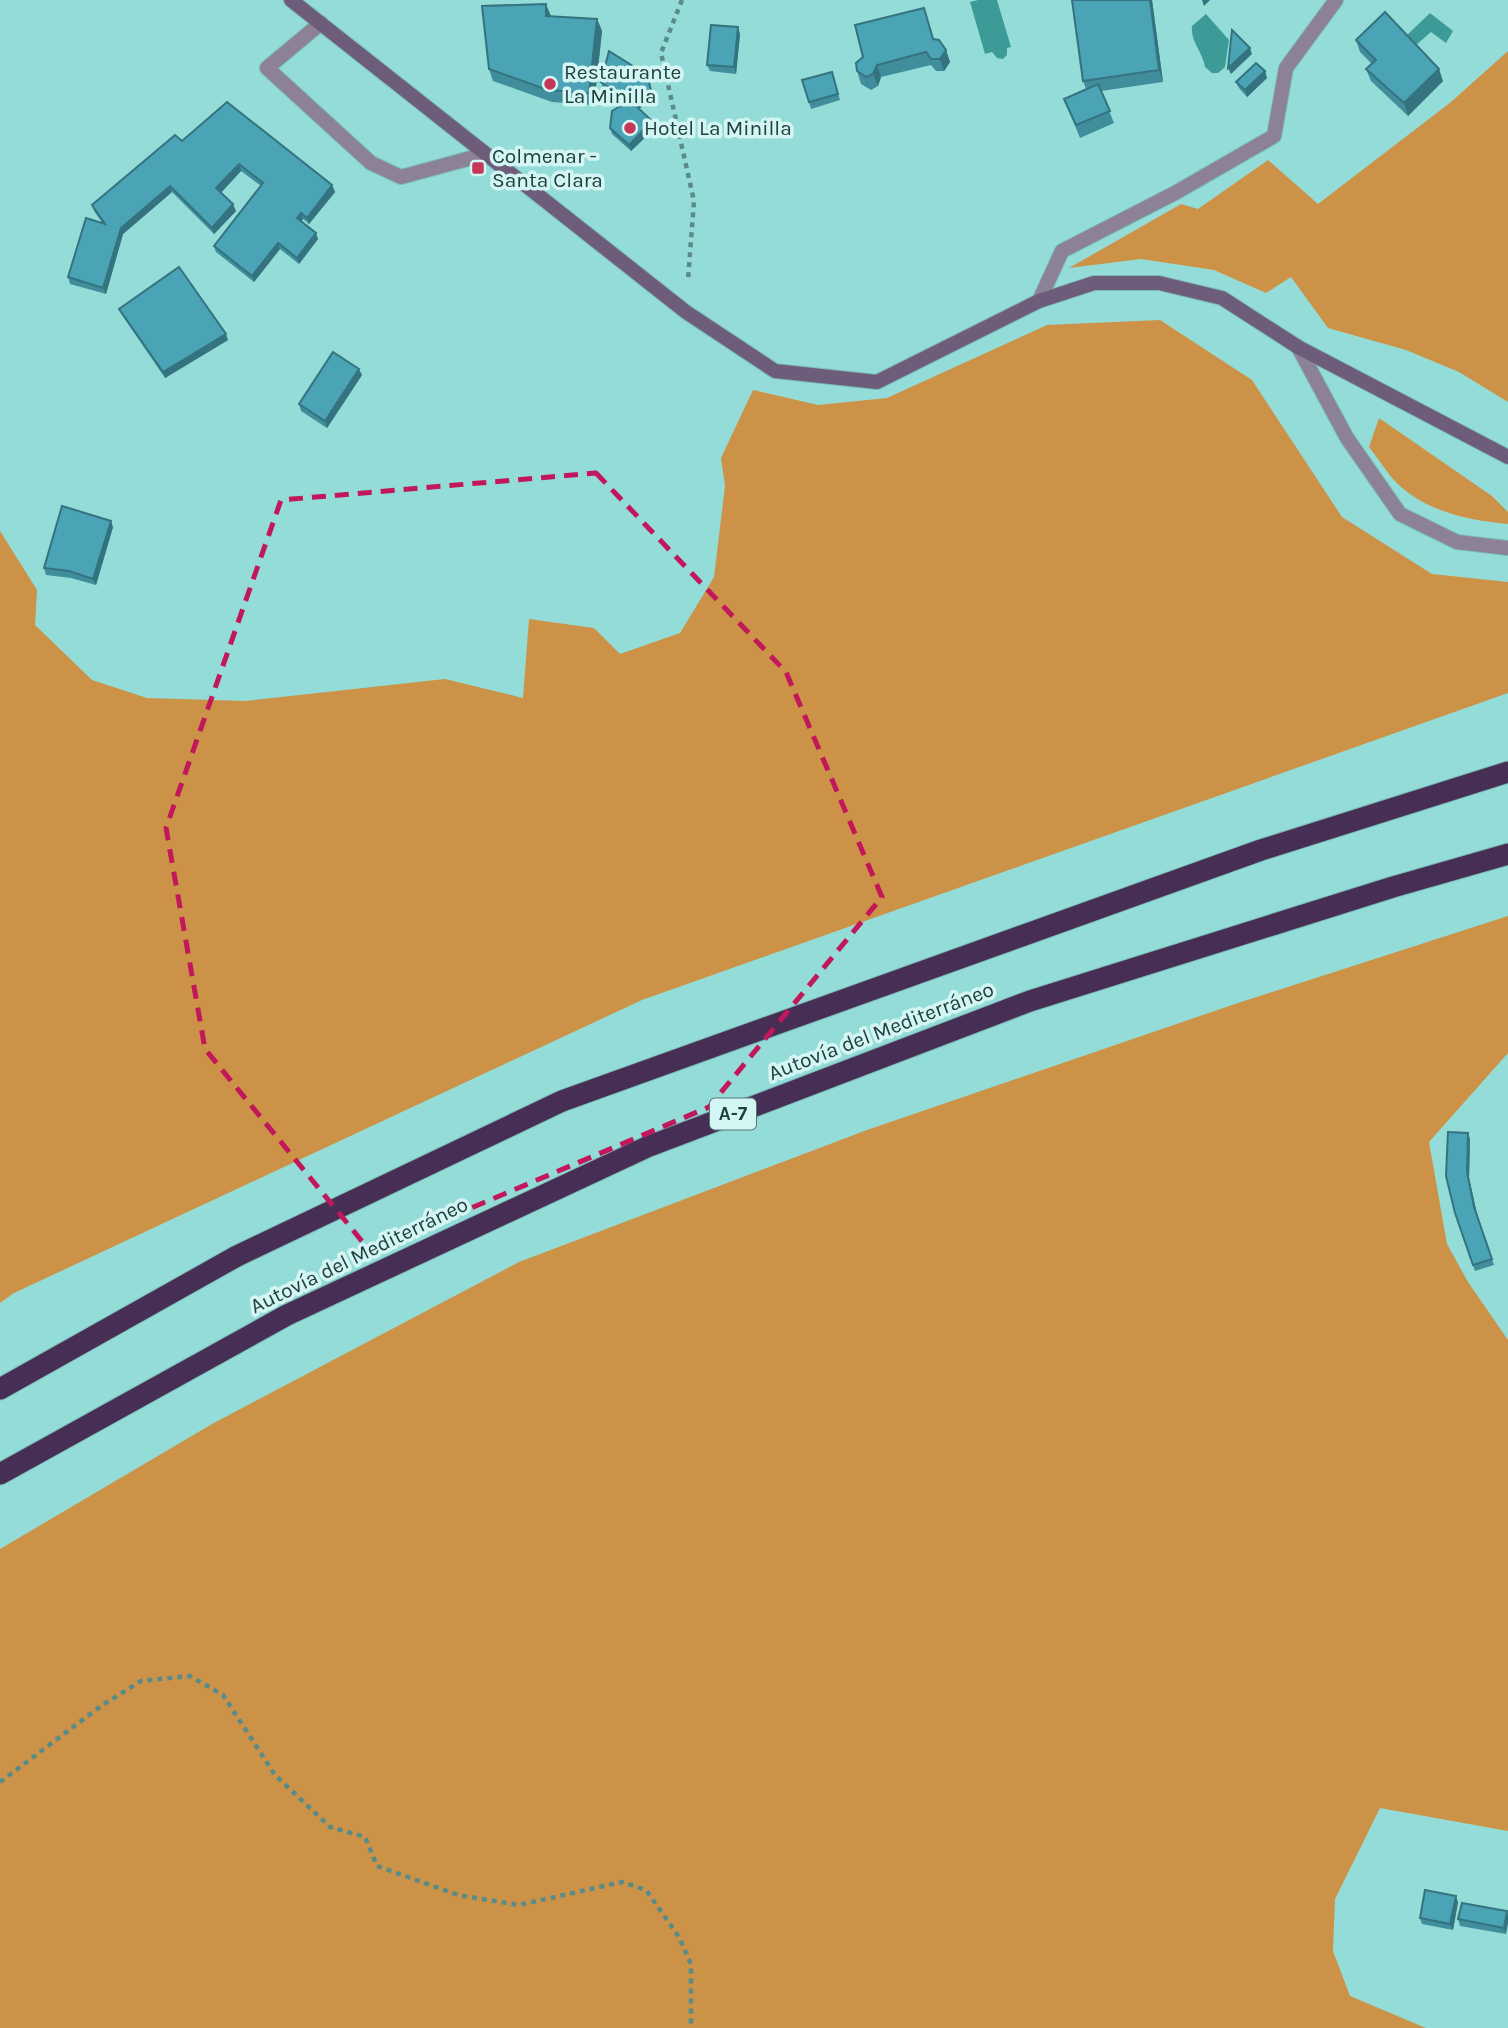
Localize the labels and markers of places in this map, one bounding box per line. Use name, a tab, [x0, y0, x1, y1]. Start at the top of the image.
place label: Restaurante La Minilla	[564, 60, 681, 108]
marker: Restaurante La Minilla	[542, 76, 558, 92]
place label: Hotel La Minilla	[644, 116, 792, 140]
marker: Hotel La Minilla	[622, 120, 638, 136]
place label: Colmenar - Santa Clara	[492, 144, 603, 192]
marker: Colmenar - Santa Clara	[470, 160, 486, 176]

